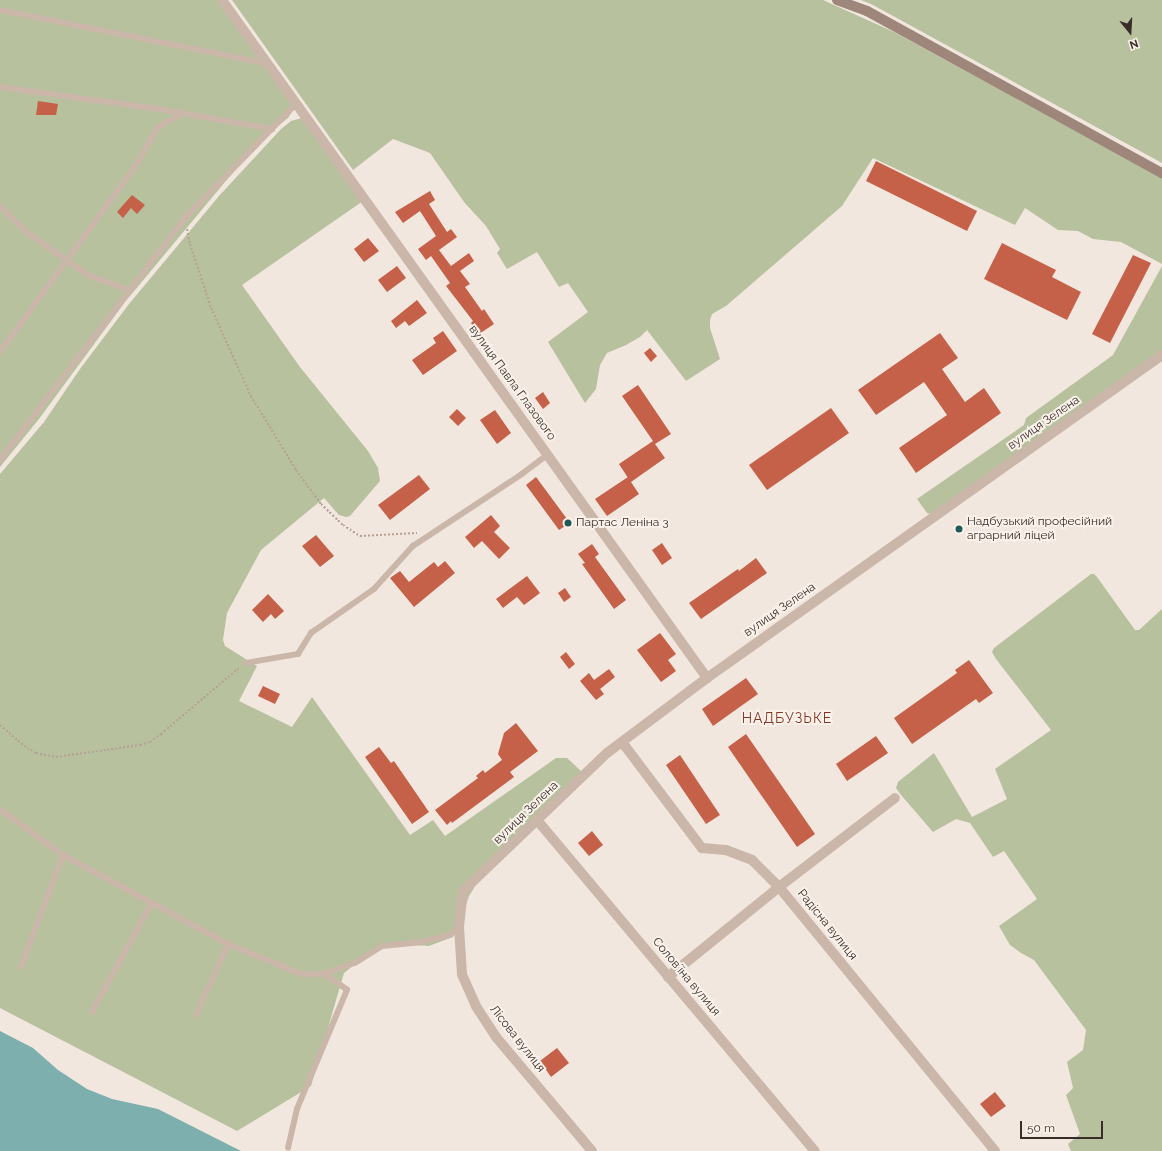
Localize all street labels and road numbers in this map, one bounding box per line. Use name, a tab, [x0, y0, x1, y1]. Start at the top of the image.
street label: вулиця Павла Глазового	[465, 323, 559, 443]
street label: вулиця Зелена	[1005, 393, 1083, 453]
street label: вулиця Зелена	[741, 580, 819, 640]
street label: вулиця Зелена	[491, 779, 561, 847]
street label: Радісна вулиця	[794, 887, 860, 963]
street label: Соловʼїна вулиця	[649, 935, 723, 1019]
street label: Лісова вулиця	[486, 1003, 548, 1075]

